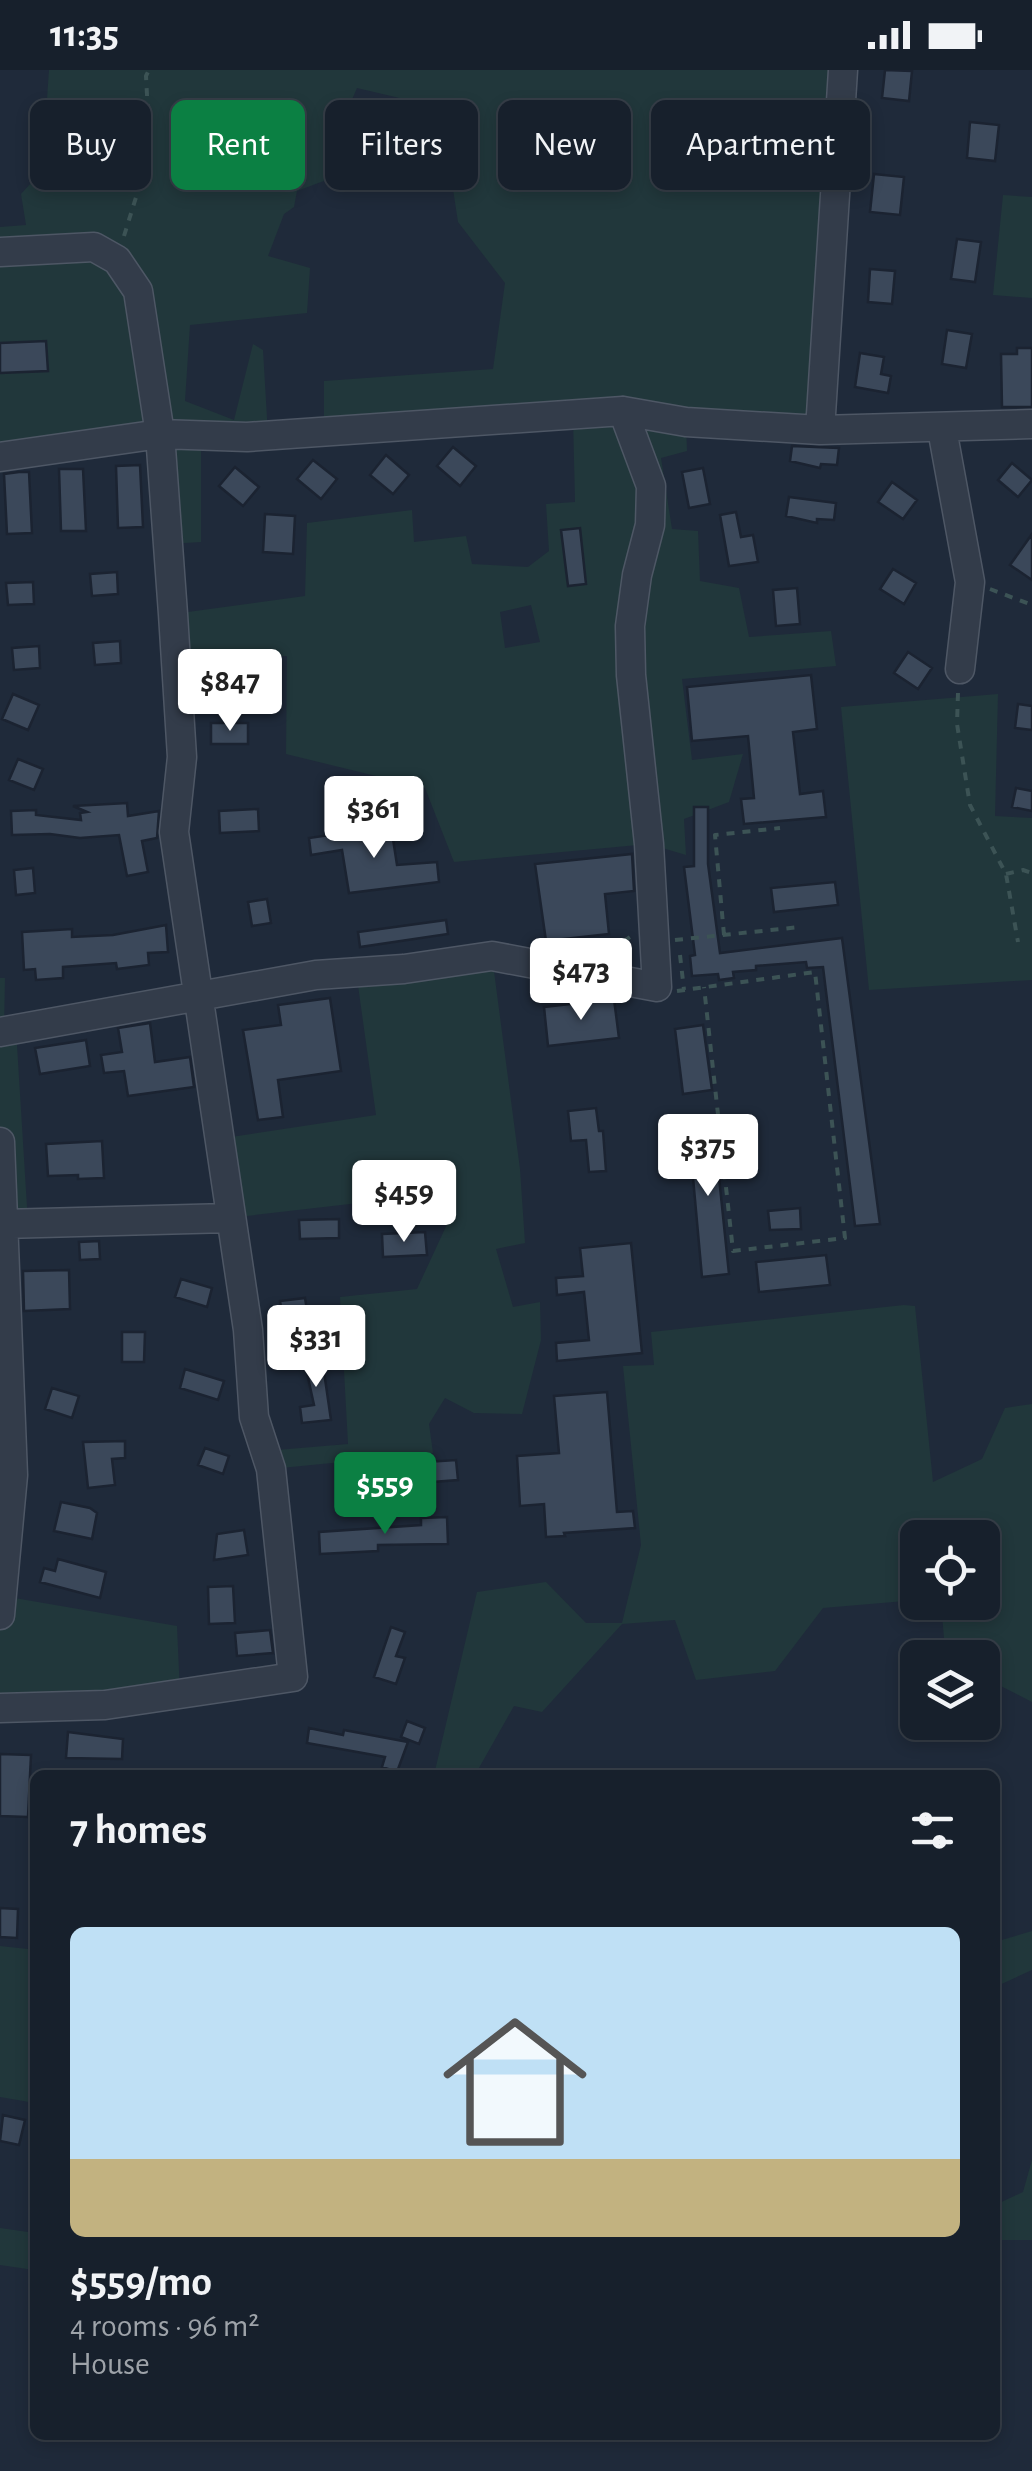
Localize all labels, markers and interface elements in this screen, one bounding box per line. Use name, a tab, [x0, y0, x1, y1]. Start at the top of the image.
text: 11:35	[50, 16, 119, 54]
chip: Buy	[30, 100, 151, 190]
chip: Rent	[171, 100, 305, 190]
chip: Filters	[325, 100, 478, 190]
chip: New	[498, 100, 631, 190]
chip: Apartment	[651, 100, 870, 190]
pin: $847	[171, 649, 289, 734]
text: $847	[200, 665, 260, 697]
pin: $361	[315, 776, 433, 861]
text: $361	[346, 792, 402, 824]
pin: $473	[522, 938, 640, 1023]
text: $473	[552, 954, 610, 986]
pin: $375	[649, 1114, 767, 1199]
text: $375	[680, 1130, 736, 1162]
pin: $459	[345, 1160, 463, 1245]
text: $459	[374, 1176, 434, 1208]
pin: $331	[257, 1305, 375, 1390]
text: $331	[289, 1321, 343, 1353]
pin: $559	[326, 1452, 444, 1537]
text: $559	[356, 1468, 414, 1500]
map controls	[900, 1520, 1000, 1740]
button: locate	[900, 1520, 1000, 1620]
button: layers	[900, 1640, 1000, 1740]
icon: filters	[905, 1803, 960, 1858]
text: 7 homes	[70, 1809, 207, 1851]
icon: home	[425, 1992, 605, 2172]
text: $559/mo	[70, 2261, 212, 2303]
text: 4 rooms · 96 m²	[70, 2310, 260, 2342]
text: House	[70, 2348, 150, 2380]

